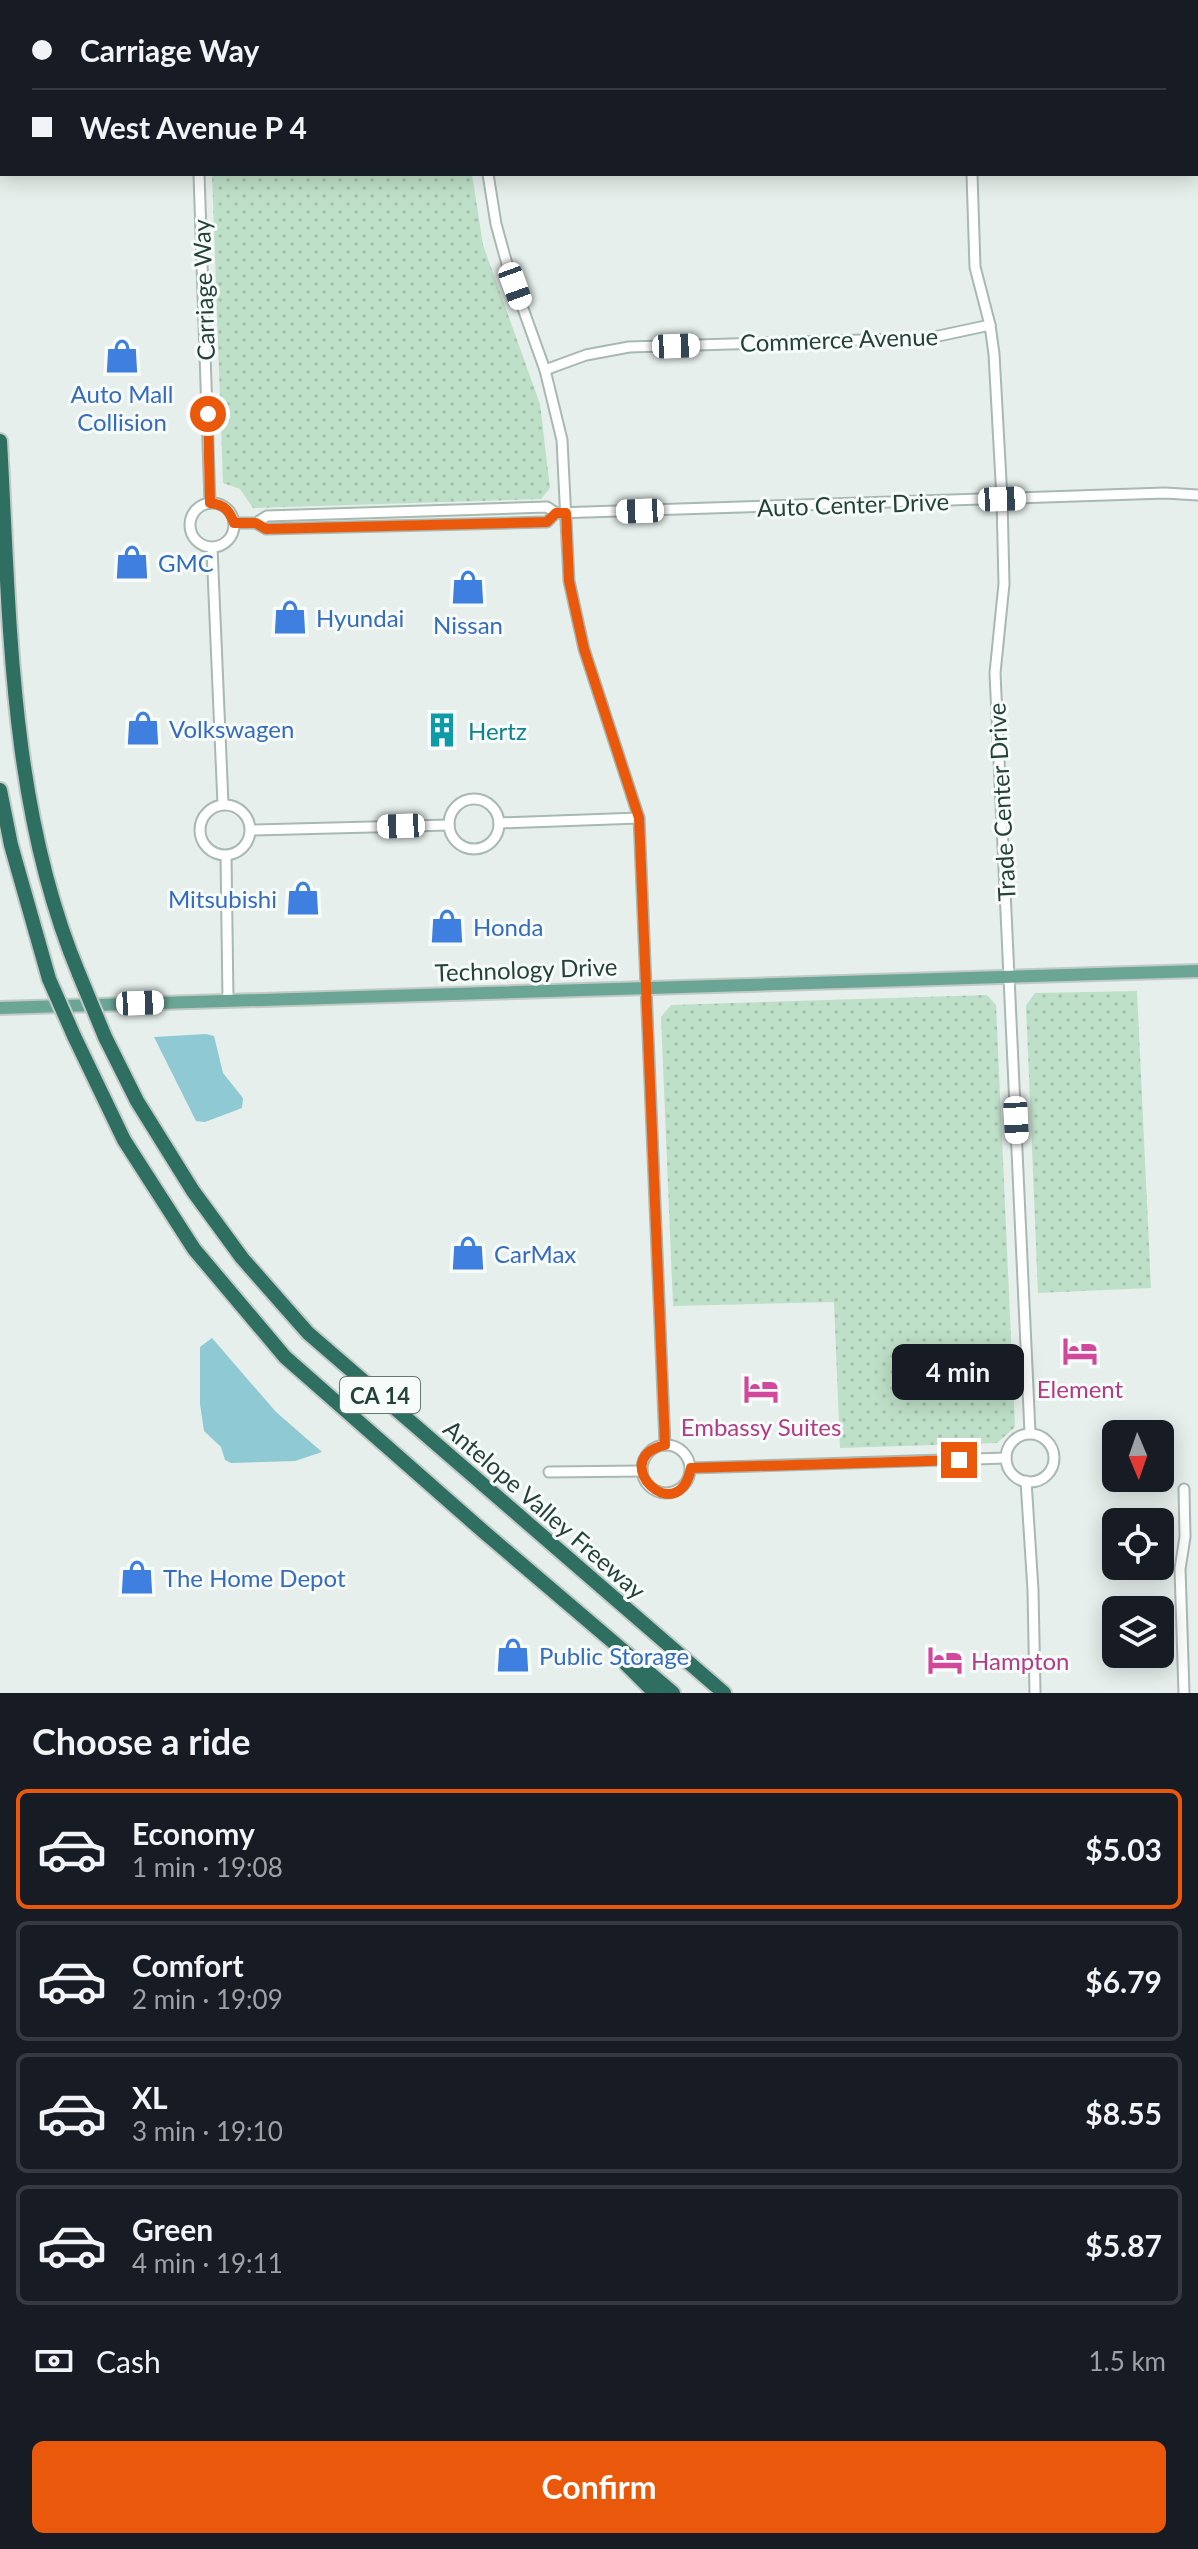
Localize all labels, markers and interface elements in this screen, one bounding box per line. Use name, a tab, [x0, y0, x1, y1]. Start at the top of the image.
text: Carriage Way	[80, 32, 259, 68]
text: West Avenue P 4	[80, 109, 307, 145]
street label: Carriage Way	[186, 218, 220, 361]
car	[496, 259, 534, 313]
street label: Commerce Avenue	[739, 321, 939, 357]
car	[652, 333, 700, 359]
shop icon: Auto Mall Collision	[103, 337, 141, 375]
place label: Auto Mall Collision	[71, 379, 173, 436]
route start	[190, 396, 226, 432]
street label: Auto Center Drive	[756, 486, 950, 522]
car	[978, 486, 1026, 512]
car	[616, 498, 664, 524]
shop icon: GMC	[113, 543, 151, 581]
place label: GMC	[158, 548, 214, 577]
shop icon: Nissan	[449, 568, 487, 606]
shop icon: Hyundai	[271, 598, 309, 636]
place label: Hyundai	[316, 603, 404, 632]
place label: Nissan	[433, 610, 503, 639]
street label: Trade Center Drive	[981, 702, 1021, 902]
shop icon: Volkswagen	[124, 709, 162, 747]
building icon: Hertz	[423, 711, 461, 749]
place label: Volkswagen	[169, 714, 294, 743]
place label: Hertz	[468, 716, 527, 745]
car	[377, 813, 425, 839]
shop icon: Mitsubishi	[284, 879, 322, 917]
place label: Mitsubishi	[168, 884, 277, 913]
shop icon: Honda	[428, 907, 466, 945]
place label: Honda	[473, 912, 543, 941]
street label: Technology Drive	[434, 951, 618, 987]
car	[116, 990, 164, 1016]
car	[1003, 1095, 1029, 1145]
shop icon: CarMax	[449, 1234, 487, 1272]
place label: CarMax	[494, 1239, 576, 1268]
hotel icon: Element	[1061, 1332, 1099, 1370]
callout: 4 min	[893, 1344, 1025, 1400]
text: 4 min	[926, 1356, 990, 1388]
hotel icon: Embassy Suites	[742, 1370, 780, 1408]
place label: Element	[1037, 1374, 1124, 1403]
road number: CA 14	[340, 1377, 420, 1413]
place label: Embassy Suites	[681, 1412, 841, 1441]
street label: Antelope Valley Freeway	[438, 1413, 652, 1605]
north arrow	[1102, 1420, 1174, 1492]
map controls	[1102, 1420, 1174, 1668]
route end	[941, 1442, 977, 1478]
button: locate	[1102, 1508, 1174, 1580]
shop icon: The Home Depot	[118, 1558, 156, 1596]
place label: The Home Depot	[163, 1563, 346, 1592]
button: layers	[1102, 1596, 1174, 1668]
shop icon: Public Storage	[494, 1636, 532, 1674]
place label: Public Storage	[539, 1641, 689, 1670]
hotel icon: Hampton	[926, 1641, 964, 1679]
place label: Hampton	[971, 1646, 1069, 1675]
text: Choose a ride	[32, 1719, 251, 1763]
icon: car	[36, 1813, 108, 1885]
text: Economy	[132, 1815, 255, 1851]
text: $5.03	[1085, 1831, 1162, 1867]
text: 1 min · 19:08	[132, 1851, 283, 1883]
icon: car	[36, 1945, 108, 2017]
text: Comfort	[132, 1947, 244, 1983]
text: $6.79	[1085, 1963, 1162, 1999]
text: 2 min · 19:09	[132, 1983, 283, 2015]
icon: car	[36, 2077, 108, 2149]
text: XL	[132, 2079, 168, 2115]
text: $8.55	[1085, 2095, 1162, 2131]
text: 3 min · 19:10	[132, 2115, 283, 2147]
icon: car	[36, 2209, 108, 2281]
text: Green	[132, 2211, 213, 2247]
text: $5.87	[1085, 2227, 1162, 2263]
text: 4 min · 19:11	[132, 2247, 283, 2279]
icon: cash	[32, 2339, 76, 2383]
text: Cash	[96, 2343, 161, 2379]
text: 1.5 km	[1088, 2345, 1166, 2377]
button: Confirm	[32, 2441, 1166, 2533]

